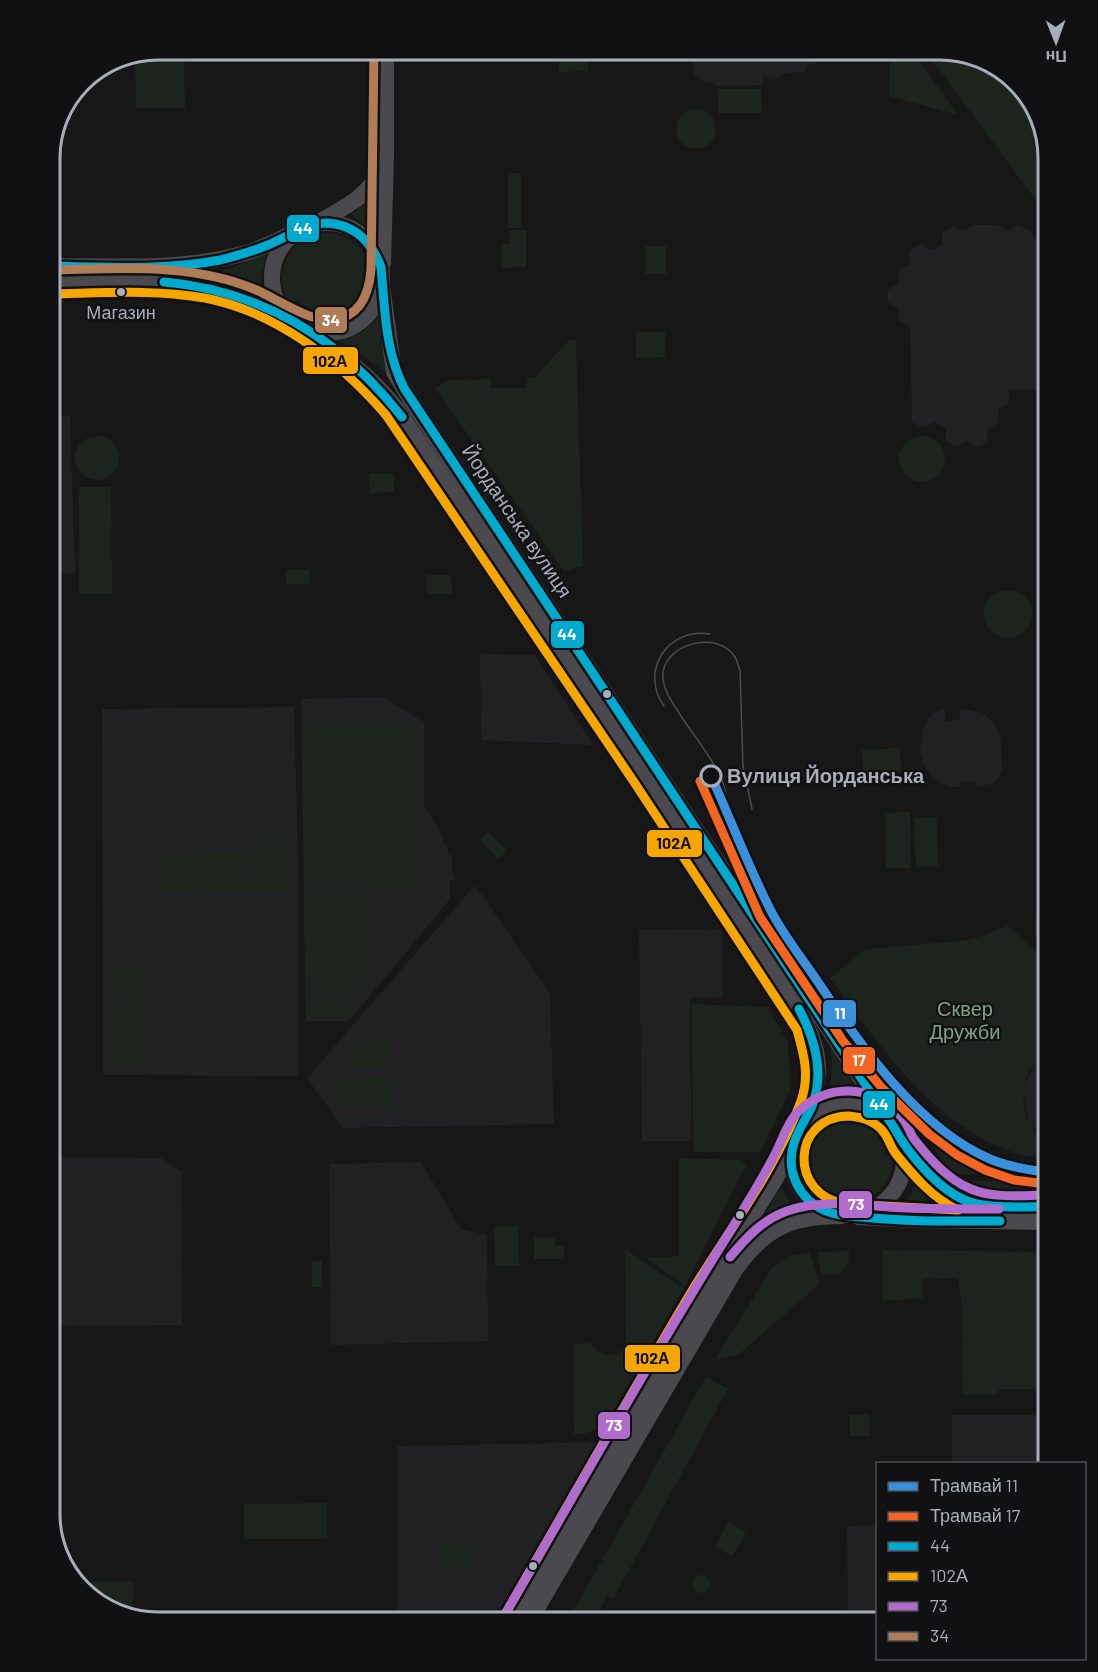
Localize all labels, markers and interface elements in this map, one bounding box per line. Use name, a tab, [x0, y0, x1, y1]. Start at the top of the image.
north arrow	[1026, 12, 1086, 72]
text: Пн	[1046, 48, 1067, 67]
line badge: 44	[286, 214, 320, 243]
text: 44	[293, 218, 313, 237]
marker: Магазин	[115, 286, 127, 298]
place label: Магазин	[86, 301, 156, 323]
line badge: 34	[314, 306, 348, 334]
text: 34	[322, 310, 340, 329]
line badge: 102А	[302, 346, 359, 375]
text: 102А	[312, 351, 348, 370]
street label: Йорданська вулиця	[458, 439, 578, 602]
line badge: 44	[550, 620, 585, 649]
text: 44	[557, 624, 577, 643]
unlabelled marker	[601, 688, 613, 700]
place label: Вулиця Йорданська	[727, 763, 925, 787]
marker: Вулиця Йорданська	[700, 765, 722, 787]
line badge: 102А	[646, 829, 703, 858]
text: 102А	[656, 833, 692, 852]
park label: Сквер Дружби	[930, 996, 1000, 1043]
line badge: 11	[822, 999, 857, 1028]
text: 11	[834, 1003, 846, 1022]
line badge: 17	[842, 1046, 876, 1075]
text: 17	[852, 1050, 866, 1069]
line badge: 44	[862, 1090, 896, 1119]
text: 44	[869, 1094, 889, 1113]
line badge: 73	[838, 1190, 873, 1219]
text: 73	[848, 1194, 864, 1213]
unlabelled marker	[734, 1209, 746, 1221]
line badge: 102А	[624, 1344, 681, 1373]
text: 102А	[634, 1348, 670, 1367]
line badge: 73	[597, 1411, 631, 1440]
text: 73	[606, 1415, 622, 1434]
legend	[876, 1462, 1086, 1660]
text: Трамвай 11	[930, 1474, 1018, 1496]
text: Трамвай 17	[930, 1504, 1021, 1526]
text: 44	[930, 1534, 950, 1556]
unlabelled marker	[527, 1560, 539, 1572]
text: 102А	[930, 1564, 968, 1586]
text: 73	[930, 1594, 948, 1616]
text: 34	[930, 1624, 949, 1646]

